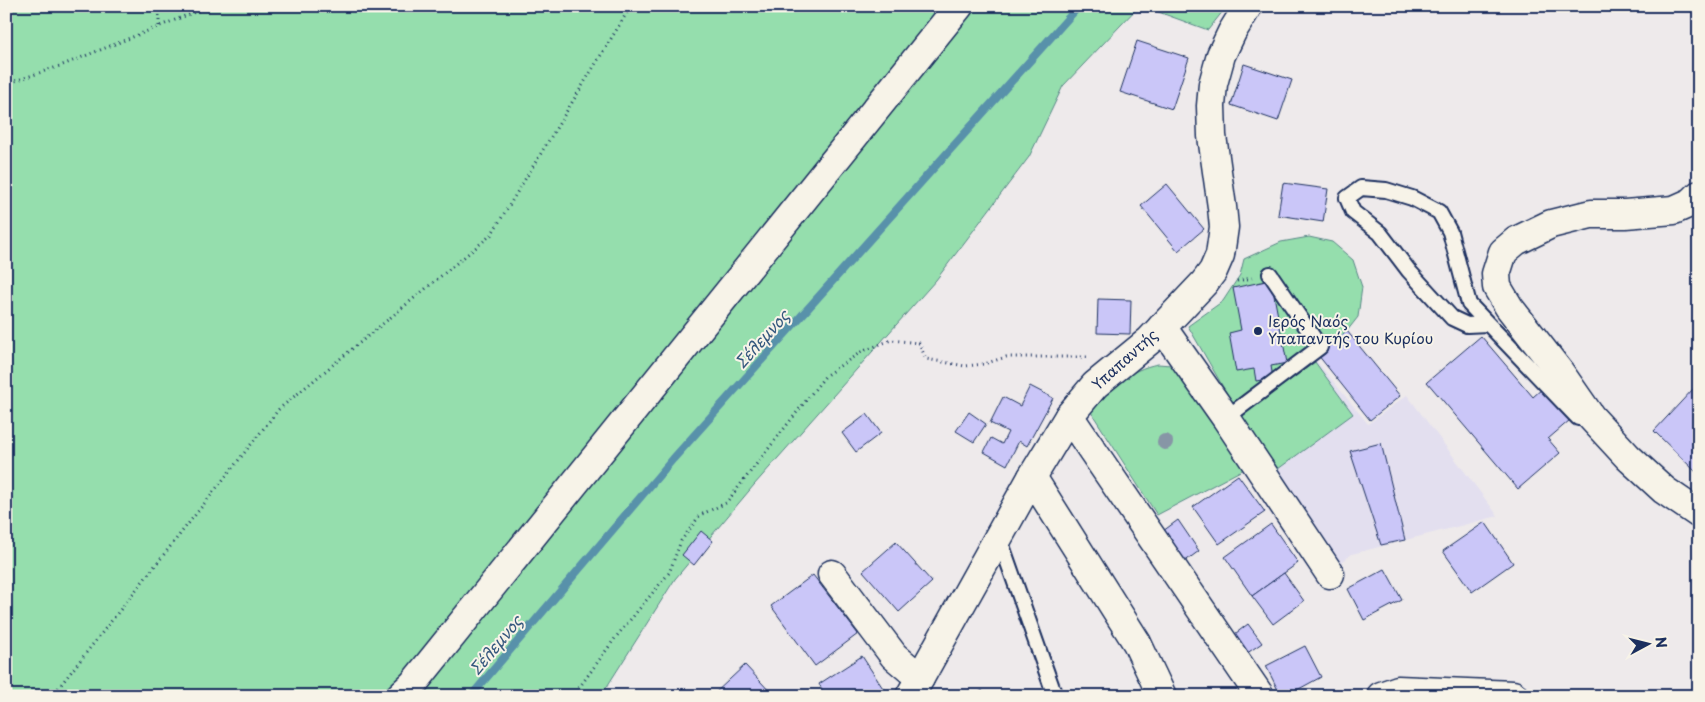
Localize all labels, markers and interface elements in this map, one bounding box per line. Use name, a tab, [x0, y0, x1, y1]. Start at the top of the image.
water label: Σέλεμνος	[729, 303, 795, 373]
place label: Ιερός Ναός Υπαπαντής του Κυρίου	[1268, 309, 1433, 349]
street label: Υπαπαντής	[1086, 323, 1162, 395]
marker: Ιερός Ναός Υπαπαντής του Κυρίου	[1252, 325, 1264, 337]
water label: Σέλεμνος	[463, 608, 528, 679]
north arrow	[1622, 620, 1672, 670]
text: N	[1650, 636, 1672, 649]

